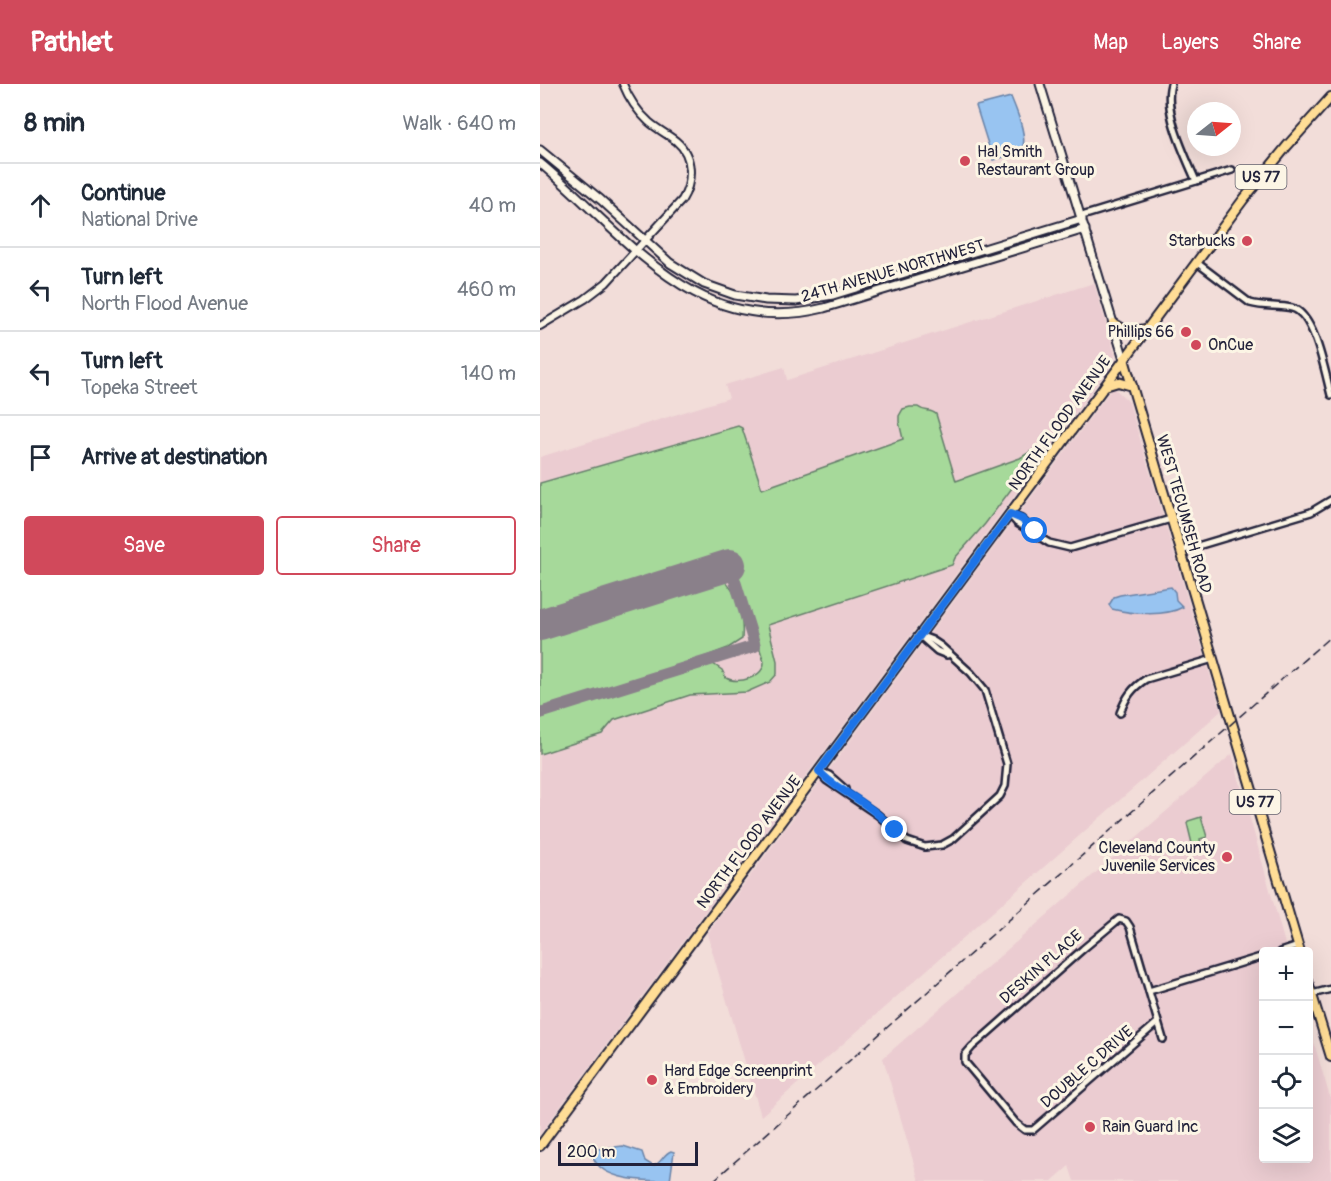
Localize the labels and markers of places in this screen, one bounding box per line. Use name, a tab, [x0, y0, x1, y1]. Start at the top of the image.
place label: Hal Smith Restaurant Group	[977, 142, 1095, 180]
marker: Hal Smith Restaurant Group	[958, 154, 972, 168]
place label: Starbucks	[1168, 231, 1235, 251]
marker: Starbucks	[1240, 234, 1254, 248]
place label: Phillips 66	[1107, 322, 1174, 342]
marker: Phillips 66	[1179, 325, 1193, 339]
place label: OnCue	[1208, 335, 1253, 355]
marker: OnCue	[1189, 338, 1203, 352]
place label: Cleveland County Juvenile Services	[1099, 838, 1215, 876]
marker: Cleveland County Juvenile Services	[1220, 850, 1234, 864]
place label: Hard Edge Screenprint & Embroidery	[664, 1061, 813, 1099]
marker: Hard Edge Screenprint & Embroidery	[645, 1073, 659, 1087]
place label: Rain Guard Inc	[1102, 1117, 1198, 1137]
marker: Rain Guard Inc	[1083, 1120, 1097, 1134]

